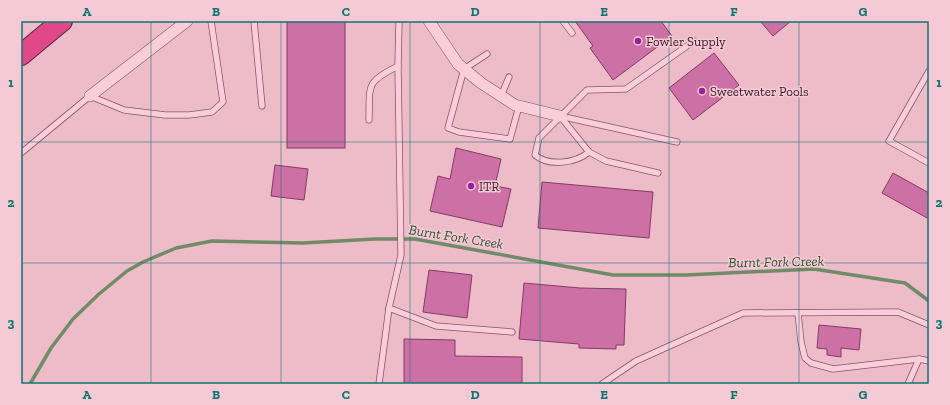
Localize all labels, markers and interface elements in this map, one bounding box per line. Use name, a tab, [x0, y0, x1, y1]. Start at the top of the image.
text: A	[83, 4, 92, 19]
text: B	[212, 4, 220, 19]
text: C	[342, 4, 350, 19]
text: D	[470, 4, 480, 19]
text: E	[600, 4, 608, 19]
text: F	[730, 4, 738, 19]
text: G	[859, 4, 868, 19]
place label: Fowler Supply	[646, 34, 726, 49]
marker: Fowler Supply	[633, 36, 643, 46]
text: 1	[8, 75, 14, 90]
text: 1	[936, 75, 942, 90]
place label: Sweetwater Pools	[710, 84, 809, 99]
marker: Sweetwater Pools	[697, 86, 707, 96]
place label: ITR	[479, 179, 499, 194]
marker: ITR	[466, 181, 476, 191]
text: 2	[8, 195, 15, 210]
text: 2	[936, 195, 943, 210]
water label: Burnt Fork Creek	[407, 221, 505, 253]
water label: Burnt Fork Creek	[728, 253, 824, 271]
text: 3	[8, 315, 15, 330]
text: 3	[936, 315, 943, 330]
text: A	[83, 387, 92, 402]
text: B	[212, 387, 220, 402]
text: C	[342, 387, 350, 402]
text: D	[470, 387, 480, 402]
text: E	[600, 387, 608, 402]
text: F	[730, 387, 738, 402]
text: G	[859, 387, 868, 402]

